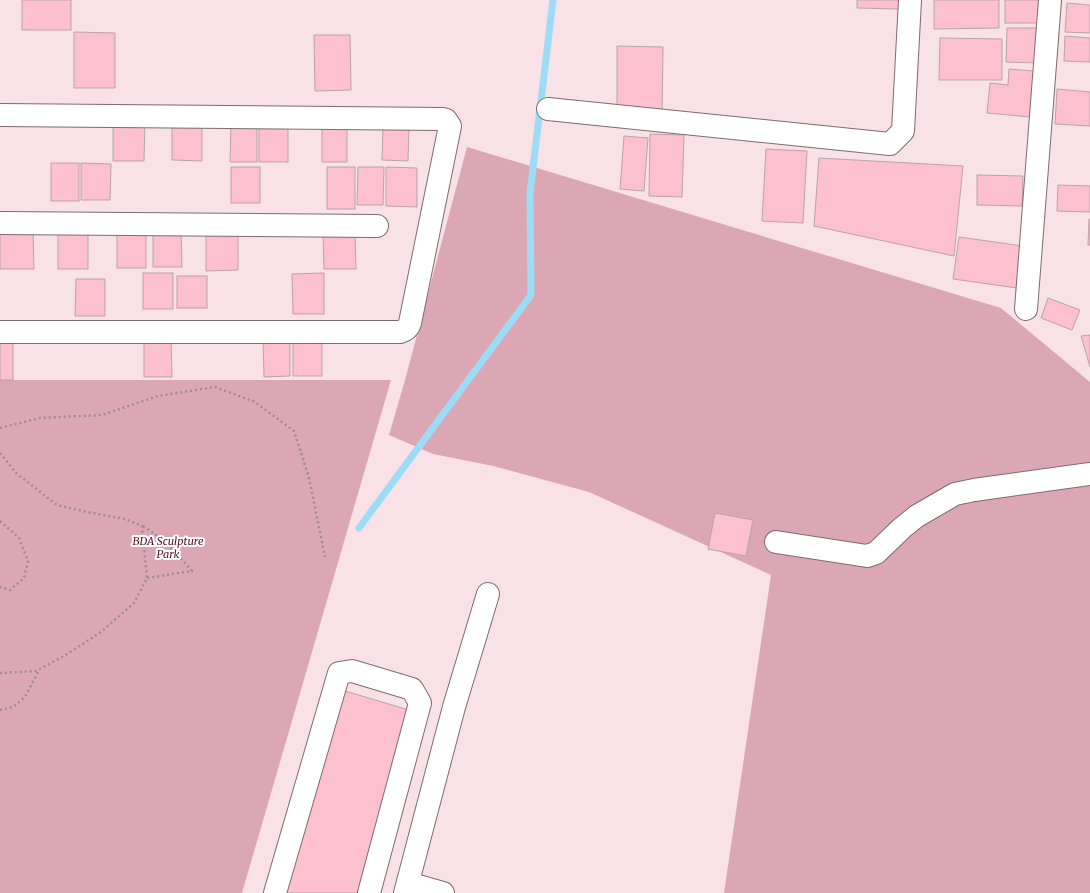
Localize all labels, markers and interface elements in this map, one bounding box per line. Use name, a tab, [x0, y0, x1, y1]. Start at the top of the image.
park label: BDA Sculpture Park	[132, 534, 204, 561]

